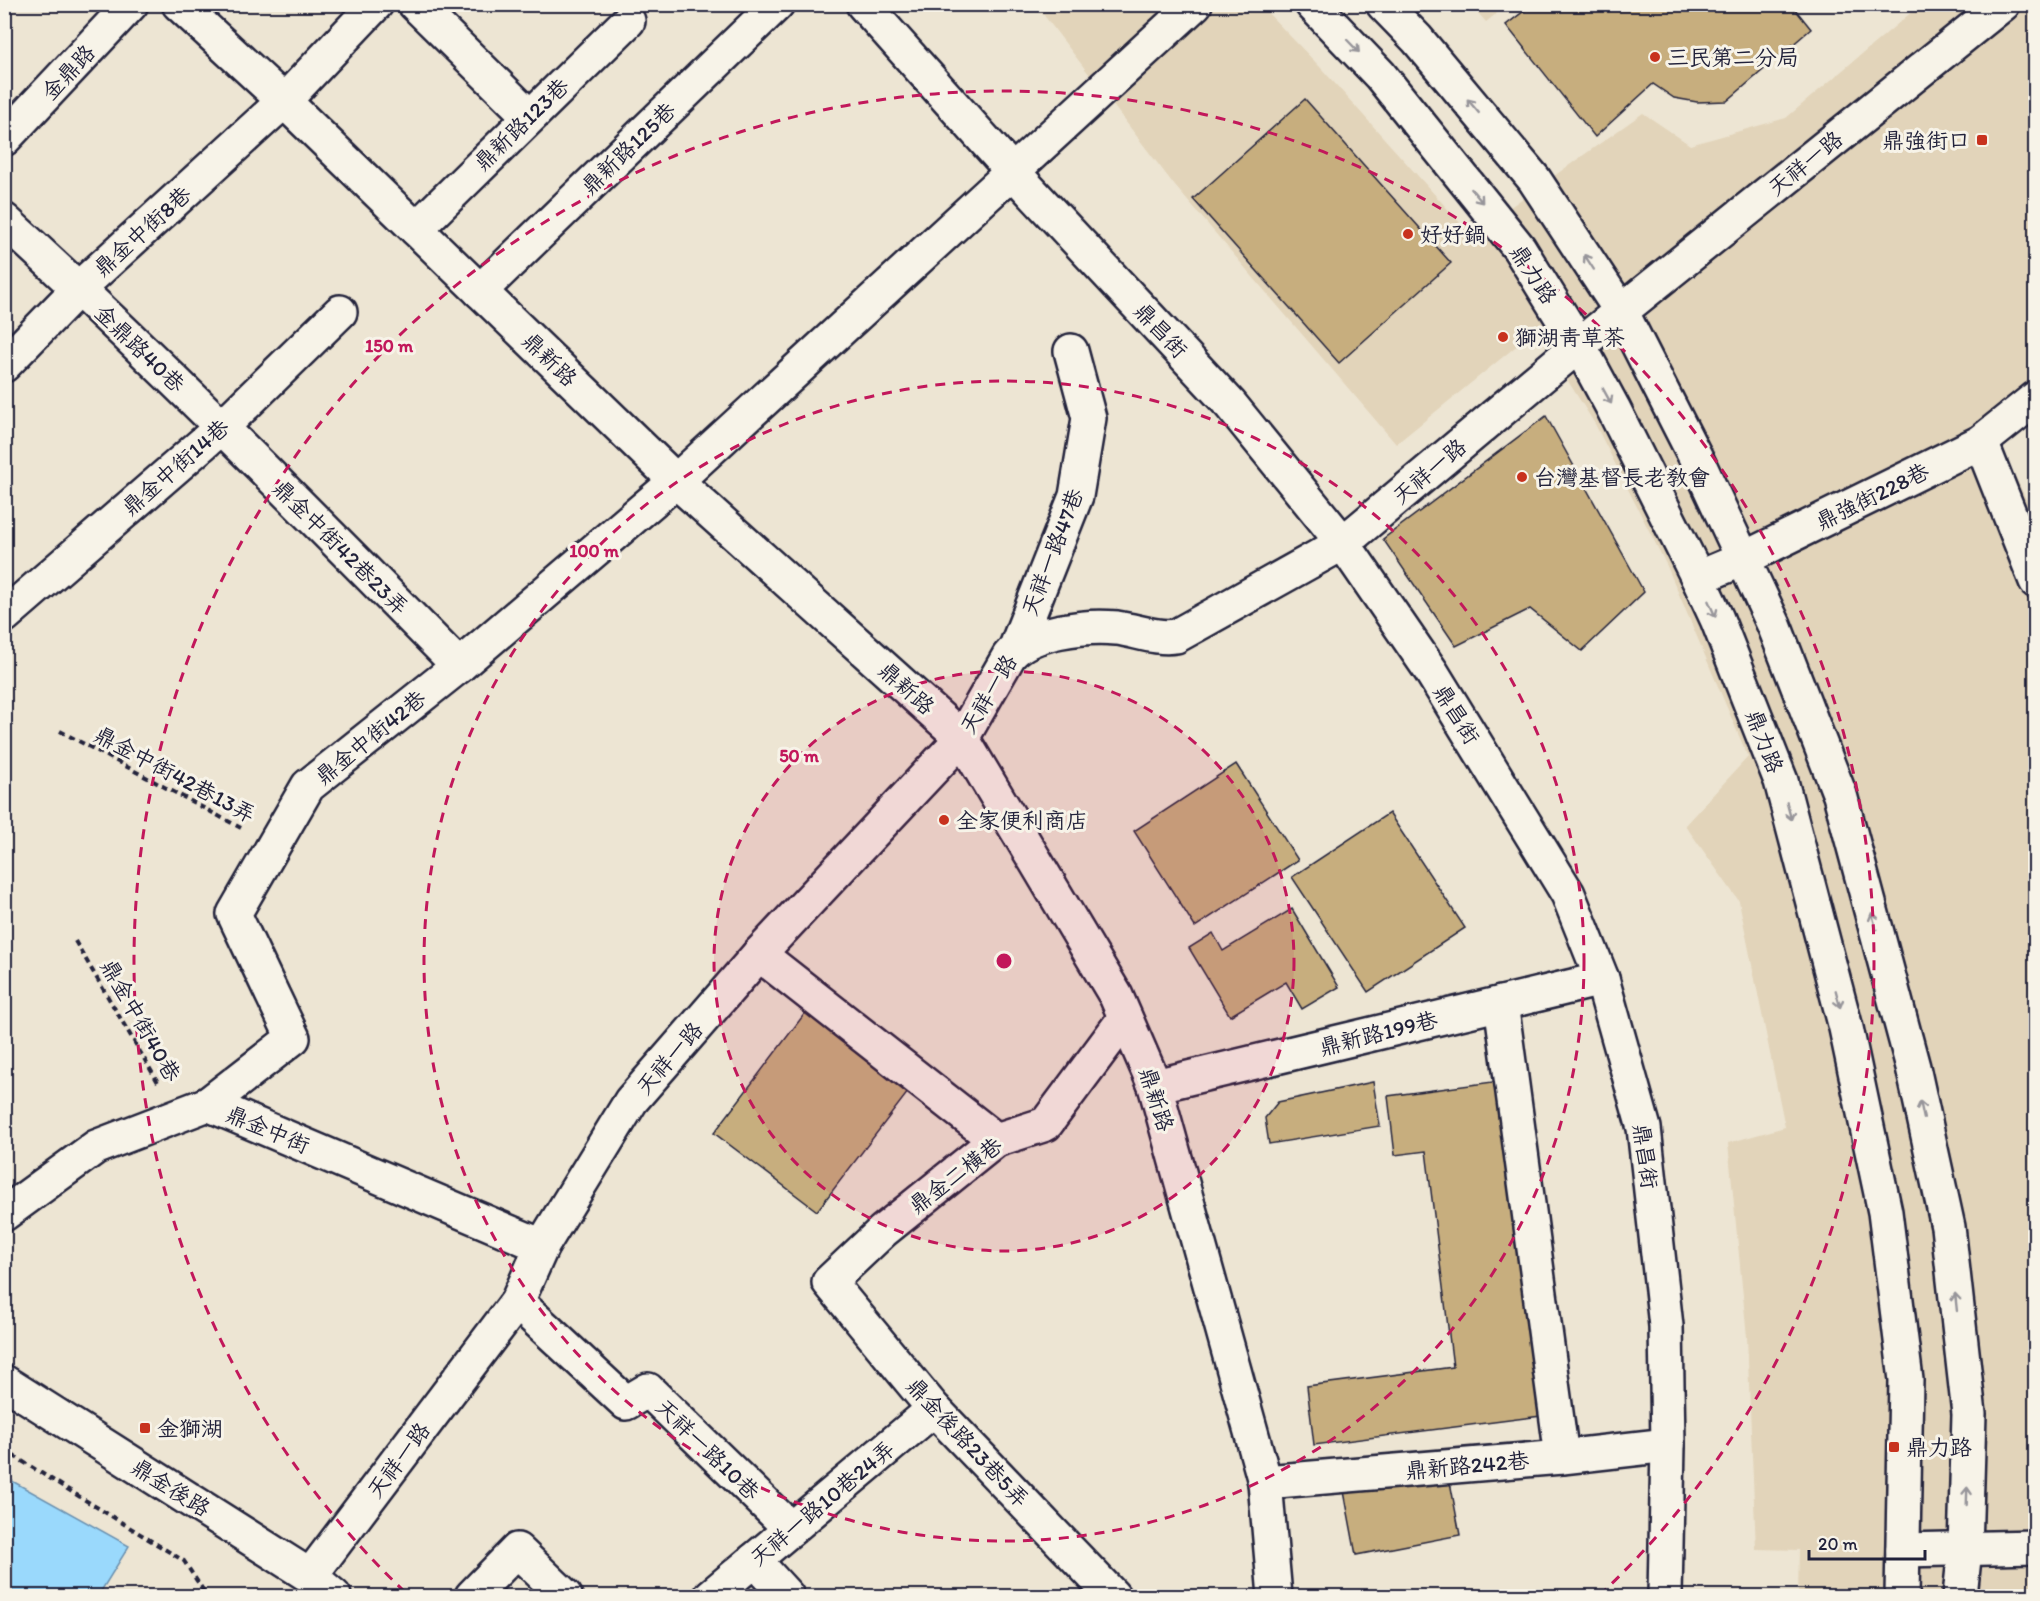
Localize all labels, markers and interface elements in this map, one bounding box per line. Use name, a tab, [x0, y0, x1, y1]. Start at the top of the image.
street label: 金鼎路	[36, 39, 101, 106]
one-way arrow	[1345, 39, 1360, 54]
place label: 三民第二分局	[1667, 44, 1799, 71]
marker: 三民第二分局	[1648, 50, 1662, 64]
street label: 鼎新路123巷	[468, 72, 575, 176]
street label: 鼎新路125巷	[575, 97, 681, 200]
one-way arrow	[1466, 99, 1480, 114]
street label: 天祥一路	[1763, 125, 1848, 202]
place label: 鼎強街口	[1882, 127, 1970, 154]
marker: 鼎強街口	[1975, 133, 1989, 147]
street label: 鼎金中街8巷	[88, 181, 197, 282]
one-way arrow	[1471, 188, 1484, 204]
place label: 好好鍋	[1420, 221, 1486, 248]
marker: 好好鍋	[1401, 227, 1415, 241]
street label: 鼎力路	[1504, 239, 1563, 309]
one-way arrow	[1583, 254, 1595, 271]
street label: 鼎昌街	[1128, 297, 1193, 364]
street label: 金鼎路40巷	[89, 299, 190, 398]
place label: 獅湖青草茶	[1515, 324, 1625, 351]
street label: 鼎新路	[517, 327, 583, 392]
marker: 獅湖青草茶	[1496, 330, 1510, 344]
text: 150 m	[365, 335, 414, 357]
one-way arrow	[1602, 387, 1613, 405]
street label: 鼎金中街14巷	[116, 413, 235, 521]
street label: 天祥一路	[1387, 433, 1472, 510]
street label: 鼎強街228巷	[1811, 457, 1934, 536]
place label: 台灣基督長老教會	[1534, 464, 1710, 491]
marker: 台灣基督長老教會	[1515, 470, 1529, 484]
street label: 鼎金中街42巷23弄	[267, 474, 414, 621]
street label: 天祥一路47巷	[1016, 485, 1089, 620]
text: 100 m	[569, 540, 620, 562]
one-way arrow	[1707, 599, 1718, 617]
street label: 天祥一路	[954, 650, 1023, 739]
street label: 鼎新路	[873, 656, 940, 720]
street label: 鼎昌街	[1428, 679, 1486, 749]
street label: 鼎金中街42巷	[309, 684, 431, 790]
street label: 鼎力路	[1740, 706, 1789, 777]
street label: 鼎金中街42巷13弄	[89, 721, 260, 828]
text: 50 m	[779, 745, 820, 767]
one-way arrow	[1783, 801, 1795, 820]
place label: 全家便利商店	[956, 807, 1088, 834]
marker: 全家便利商店	[937, 813, 951, 827]
one-way arrow	[1868, 912, 1879, 931]
centre of rings	[994, 951, 1014, 971]
street label: 鼎金中街40巷	[95, 954, 186, 1086]
one-way arrow	[1833, 989, 1845, 1008]
street label: 鼎新路199巷	[1316, 1006, 1440, 1061]
street label: 天祥一路	[630, 1016, 708, 1100]
street label: 鼎新路	[1133, 1064, 1180, 1135]
street label: 鼎金中街	[222, 1100, 314, 1159]
one-way arrow	[1916, 1101, 1927, 1120]
street label: 鼎昌街	[1628, 1122, 1663, 1191]
street label: 鼎金二橫巷	[903, 1132, 1007, 1219]
one-way arrow	[1950, 1293, 1961, 1312]
street label: 鼎金後路23巷5弄	[901, 1372, 1034, 1513]
street label: 天祥一路10巷	[650, 1393, 765, 1506]
place label: 金獅湖	[157, 1415, 223, 1442]
street label: 天祥一路	[361, 1417, 436, 1504]
marker: 金獅湖	[138, 1421, 152, 1435]
place label: 鼎力路	[1906, 1434, 1972, 1461]
street label: 天祥一路10巷24弄	[744, 1435, 900, 1572]
marker: 鼎力路	[1887, 1440, 1901, 1454]
street label: 鼎新路242巷	[1404, 1447, 1530, 1484]
street label: 鼎金後路	[126, 1453, 215, 1522]
one-way arrow	[1961, 1487, 1972, 1507]
scale bar	[1809, 1523, 1924, 1561]
text: 20 m	[1818, 1533, 1858, 1555]

